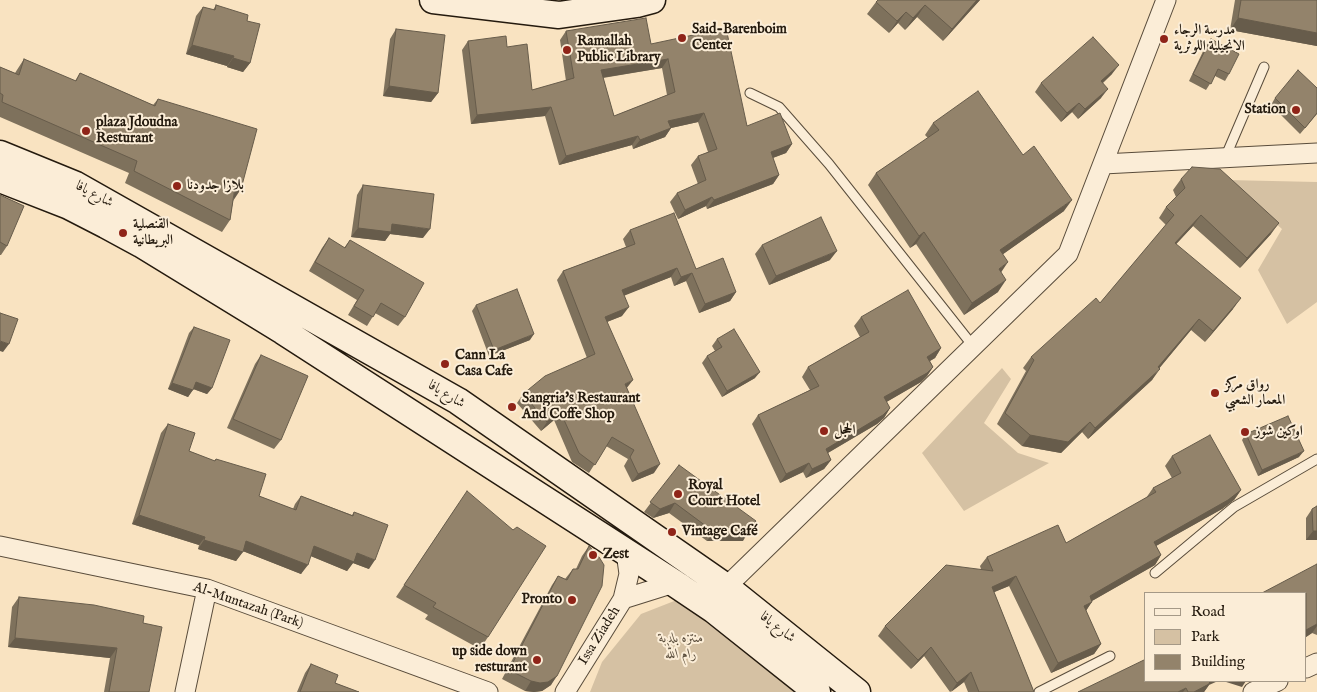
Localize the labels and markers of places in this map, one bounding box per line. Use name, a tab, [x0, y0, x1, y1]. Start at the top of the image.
place label: Said-Barenboim Center	[692, 22, 787, 54]
place label: مدرسة الرجاء الانجيلية اللوثرية	[1174, 23, 1245, 56]
marker: Said-Barenboim Center	[676, 32, 688, 44]
marker: مدرسة الرجاء الانجيلية اللوثرية	[1158, 33, 1170, 45]
place label: Ramallah Public Library	[577, 34, 661, 66]
marker: Ramallah Public Library	[561, 44, 573, 56]
place label: Station	[1245, 102, 1286, 118]
marker: Station	[1290, 104, 1302, 116]
place label: plaza Jdoudna Resturant	[96, 115, 178, 148]
marker: plaza Jdoudna Resturant	[80, 125, 92, 137]
place label: بلازا جدودنا	[187, 178, 244, 194]
marker: بلازا جدودنا	[171, 180, 183, 192]
place label: القنصلية البريطانية	[133, 217, 173, 250]
marker: القنصلية البريطانية	[117, 227, 129, 239]
place label: Cann La Casa Cafe	[455, 348, 513, 381]
marker: Cann La Casa Cafe	[439, 358, 451, 370]
place label: رواق مركز المعمار الشعبي	[1225, 377, 1285, 410]
marker: رواق مركز المعمار الشعبي	[1209, 387, 1221, 399]
place label: Sangria's Restaurant And Coffe Shop	[522, 391, 640, 424]
marker: Sangria's Restaurant And Coffe Shop	[506, 401, 518, 413]
place label: الحجل	[834, 423, 855, 439]
place label: اوكين شوز	[1255, 424, 1303, 440]
marker: الحجل	[818, 425, 830, 437]
marker: اوكين شوز	[1239, 426, 1251, 438]
place label: Royal Court Hotel	[688, 478, 760, 511]
marker: Royal Court Hotel	[672, 488, 684, 500]
place label: Vintage Café	[682, 524, 758, 540]
marker: Vintage Café	[666, 526, 678, 538]
place label: Zest	[603, 547, 629, 563]
marker: Zest	[587, 549, 599, 561]
place label: Pronto	[522, 592, 562, 608]
marker: Pronto	[566, 594, 578, 606]
place label: up side down resturant	[452, 644, 527, 676]
marker: up side down resturant	[531, 654, 543, 666]

